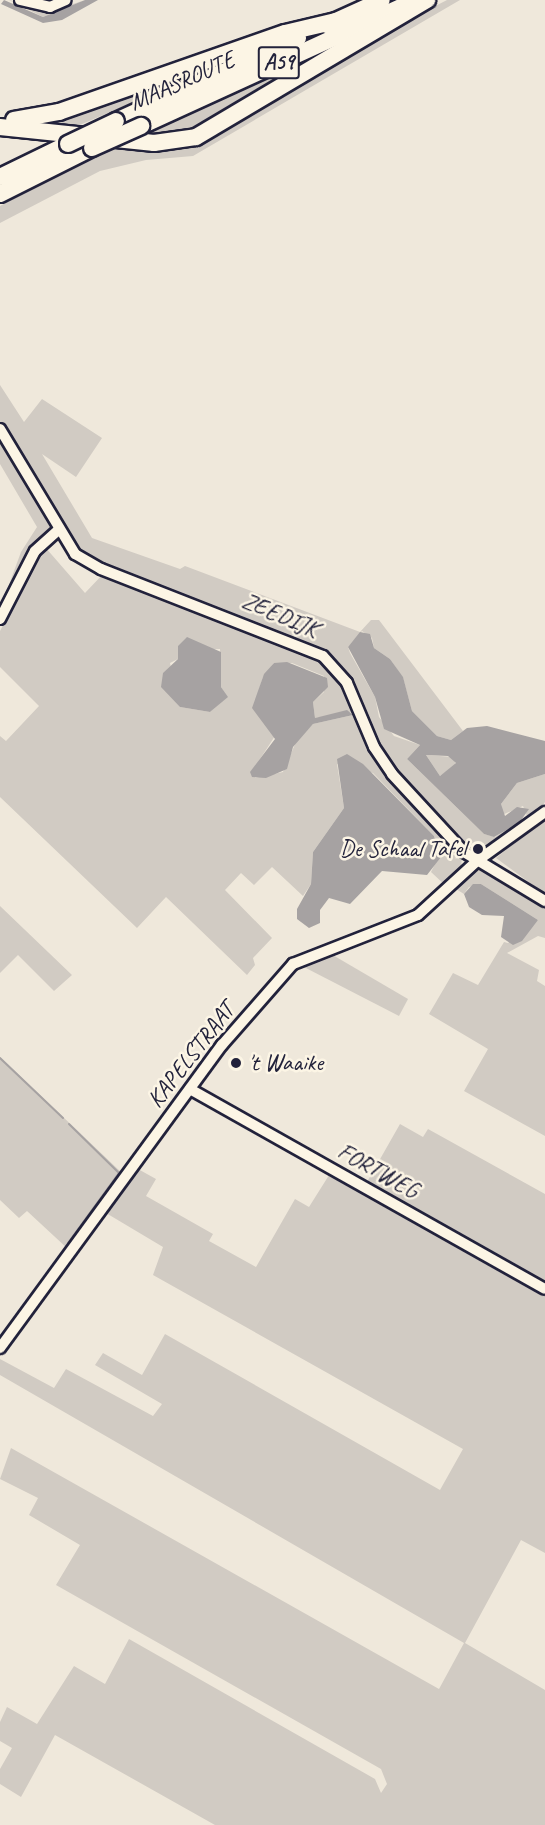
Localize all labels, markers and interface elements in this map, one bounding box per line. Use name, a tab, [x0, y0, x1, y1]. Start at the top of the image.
road number: A59	[256, 44, 302, 82]
street label: MAASROUTE	[125, 45, 239, 117]
street label: ZEEDIJK	[237, 587, 323, 643]
place label: De Schaal Tafel	[340, 835, 466, 863]
marker: De Schaal Tafel	[471, 842, 485, 856]
street label: KAPELSTRAAT	[141, 997, 241, 1113]
place label: 't Waaike	[248, 1049, 323, 1077]
marker: 't Waaike	[229, 1056, 243, 1070]
street label: FORTWEG	[332, 1137, 424, 1205]

